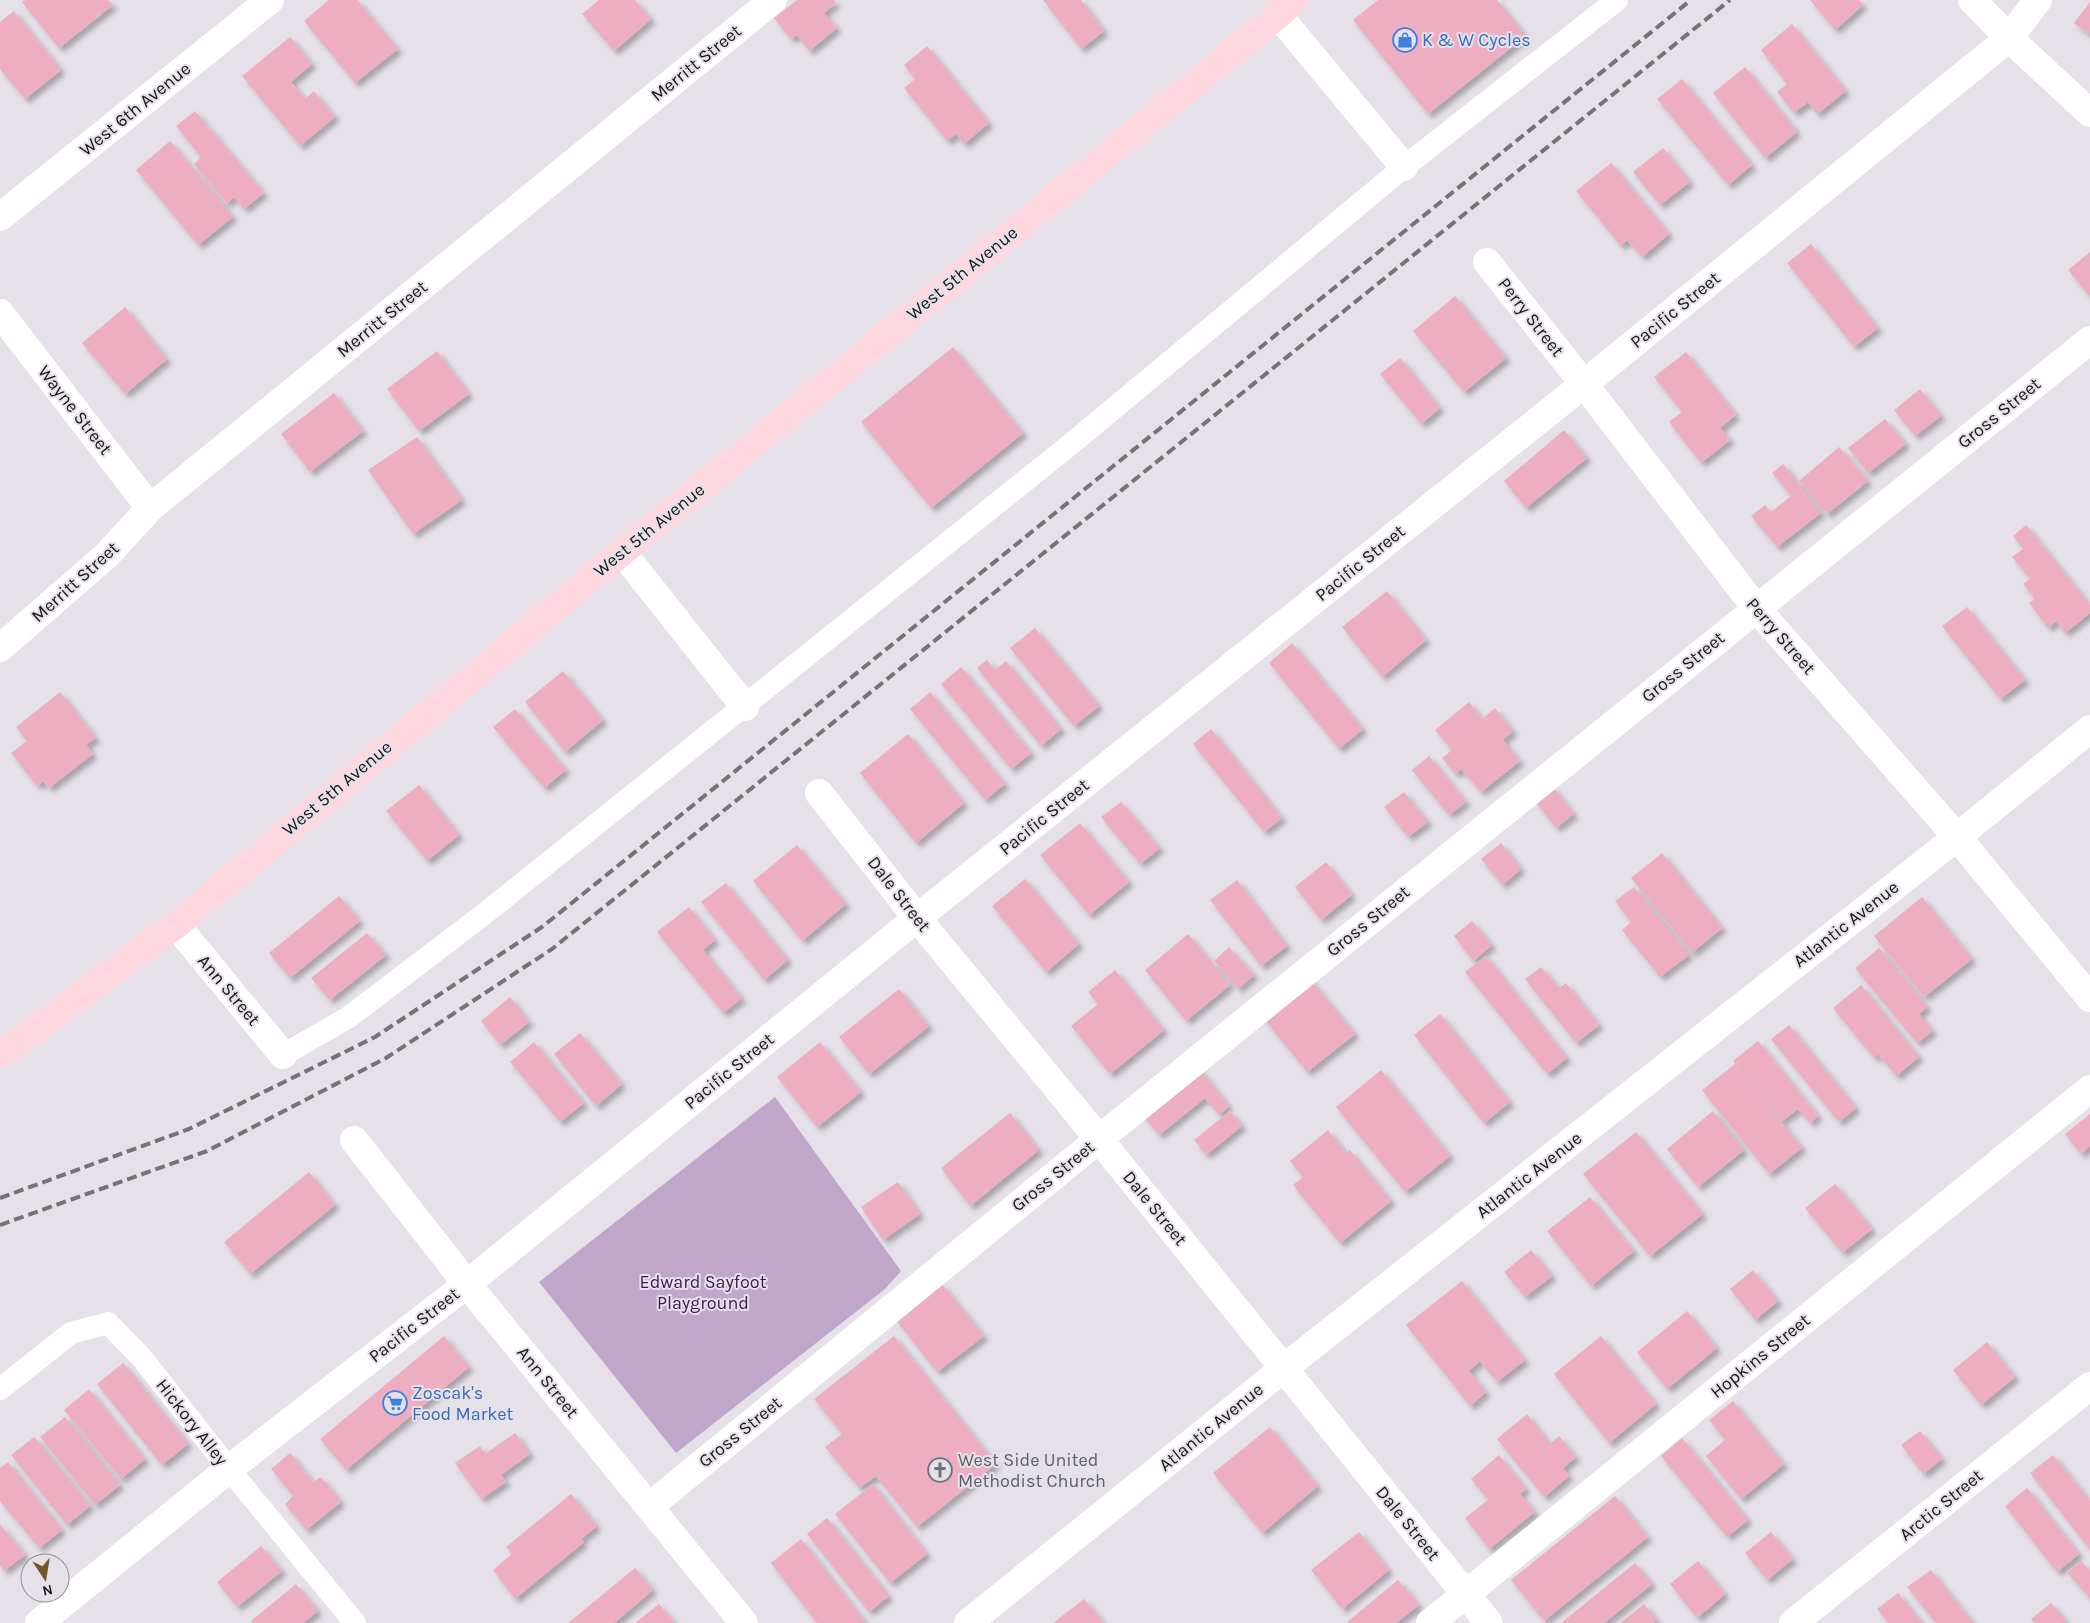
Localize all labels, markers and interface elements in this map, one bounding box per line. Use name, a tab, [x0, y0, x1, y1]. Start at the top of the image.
street label: Merritt Street	[646, 20, 746, 106]
shop icon: K & W Cycles	[1392, 27, 1418, 53]
place label: K & W Cycles	[1422, 29, 1531, 51]
street label: West 6th Avenue	[75, 57, 195, 161]
street label: West 5th Avenue	[902, 221, 1022, 325]
street label: Pacific Street	[1626, 267, 1724, 353]
street label: Perry Street	[1493, 273, 1569, 361]
street label: Merritt Street	[332, 276, 432, 362]
street label: Wayne Street	[33, 361, 117, 459]
street label: Gross Street	[1953, 373, 2045, 453]
street label: West 5th Avenue	[589, 478, 709, 582]
street label: Pacific Street	[1311, 520, 1409, 606]
street label: Merritt Street	[27, 537, 123, 627]
street label: Perry Street	[1742, 593, 1820, 679]
street label: Gross Street	[1637, 627, 1729, 707]
street label: West 5th Avenue	[278, 736, 396, 840]
street label: Pacific Street	[995, 774, 1093, 860]
street label: Dale Street	[863, 852, 935, 936]
street label: Atlantic Avenue	[1789, 876, 1903, 972]
street label: Gross Street	[1322, 881, 1414, 961]
street label: Ann Street	[193, 950, 265, 1030]
street label: Pacific Street	[680, 1028, 778, 1114]
street label: Atlantic Avenue	[1472, 1127, 1586, 1223]
street label: Gross Street	[1007, 1136, 1099, 1216]
street label: Dale Street	[1118, 1166, 1192, 1250]
park label: Edward Sayfoot Playground	[640, 1271, 767, 1314]
street label: Pacific Street	[364, 1283, 464, 1367]
street label: Hopkins Street	[1706, 1309, 1814, 1403]
street label: Ann Street	[512, 1342, 584, 1422]
street label: Hickory Alley	[151, 1374, 233, 1470]
street label: Atlantic Avenue	[1154, 1378, 1268, 1476]
place label: Zoscak's Food Market	[412, 1382, 514, 1425]
supermarket icon: Zoscak's Food Market	[382, 1390, 408, 1416]
street label: Gross Street	[694, 1392, 786, 1472]
place label: West Side United Methodist Church	[958, 1449, 1106, 1492]
church icon: West Side United Methodist Church	[927, 1457, 953, 1483]
street label: Arctic Street	[1895, 1464, 1987, 1545]
street label: Dale Street	[1371, 1481, 1445, 1565]
north arrow	[20, 1553, 70, 1603]
text: N	[41, 1581, 54, 1600]

